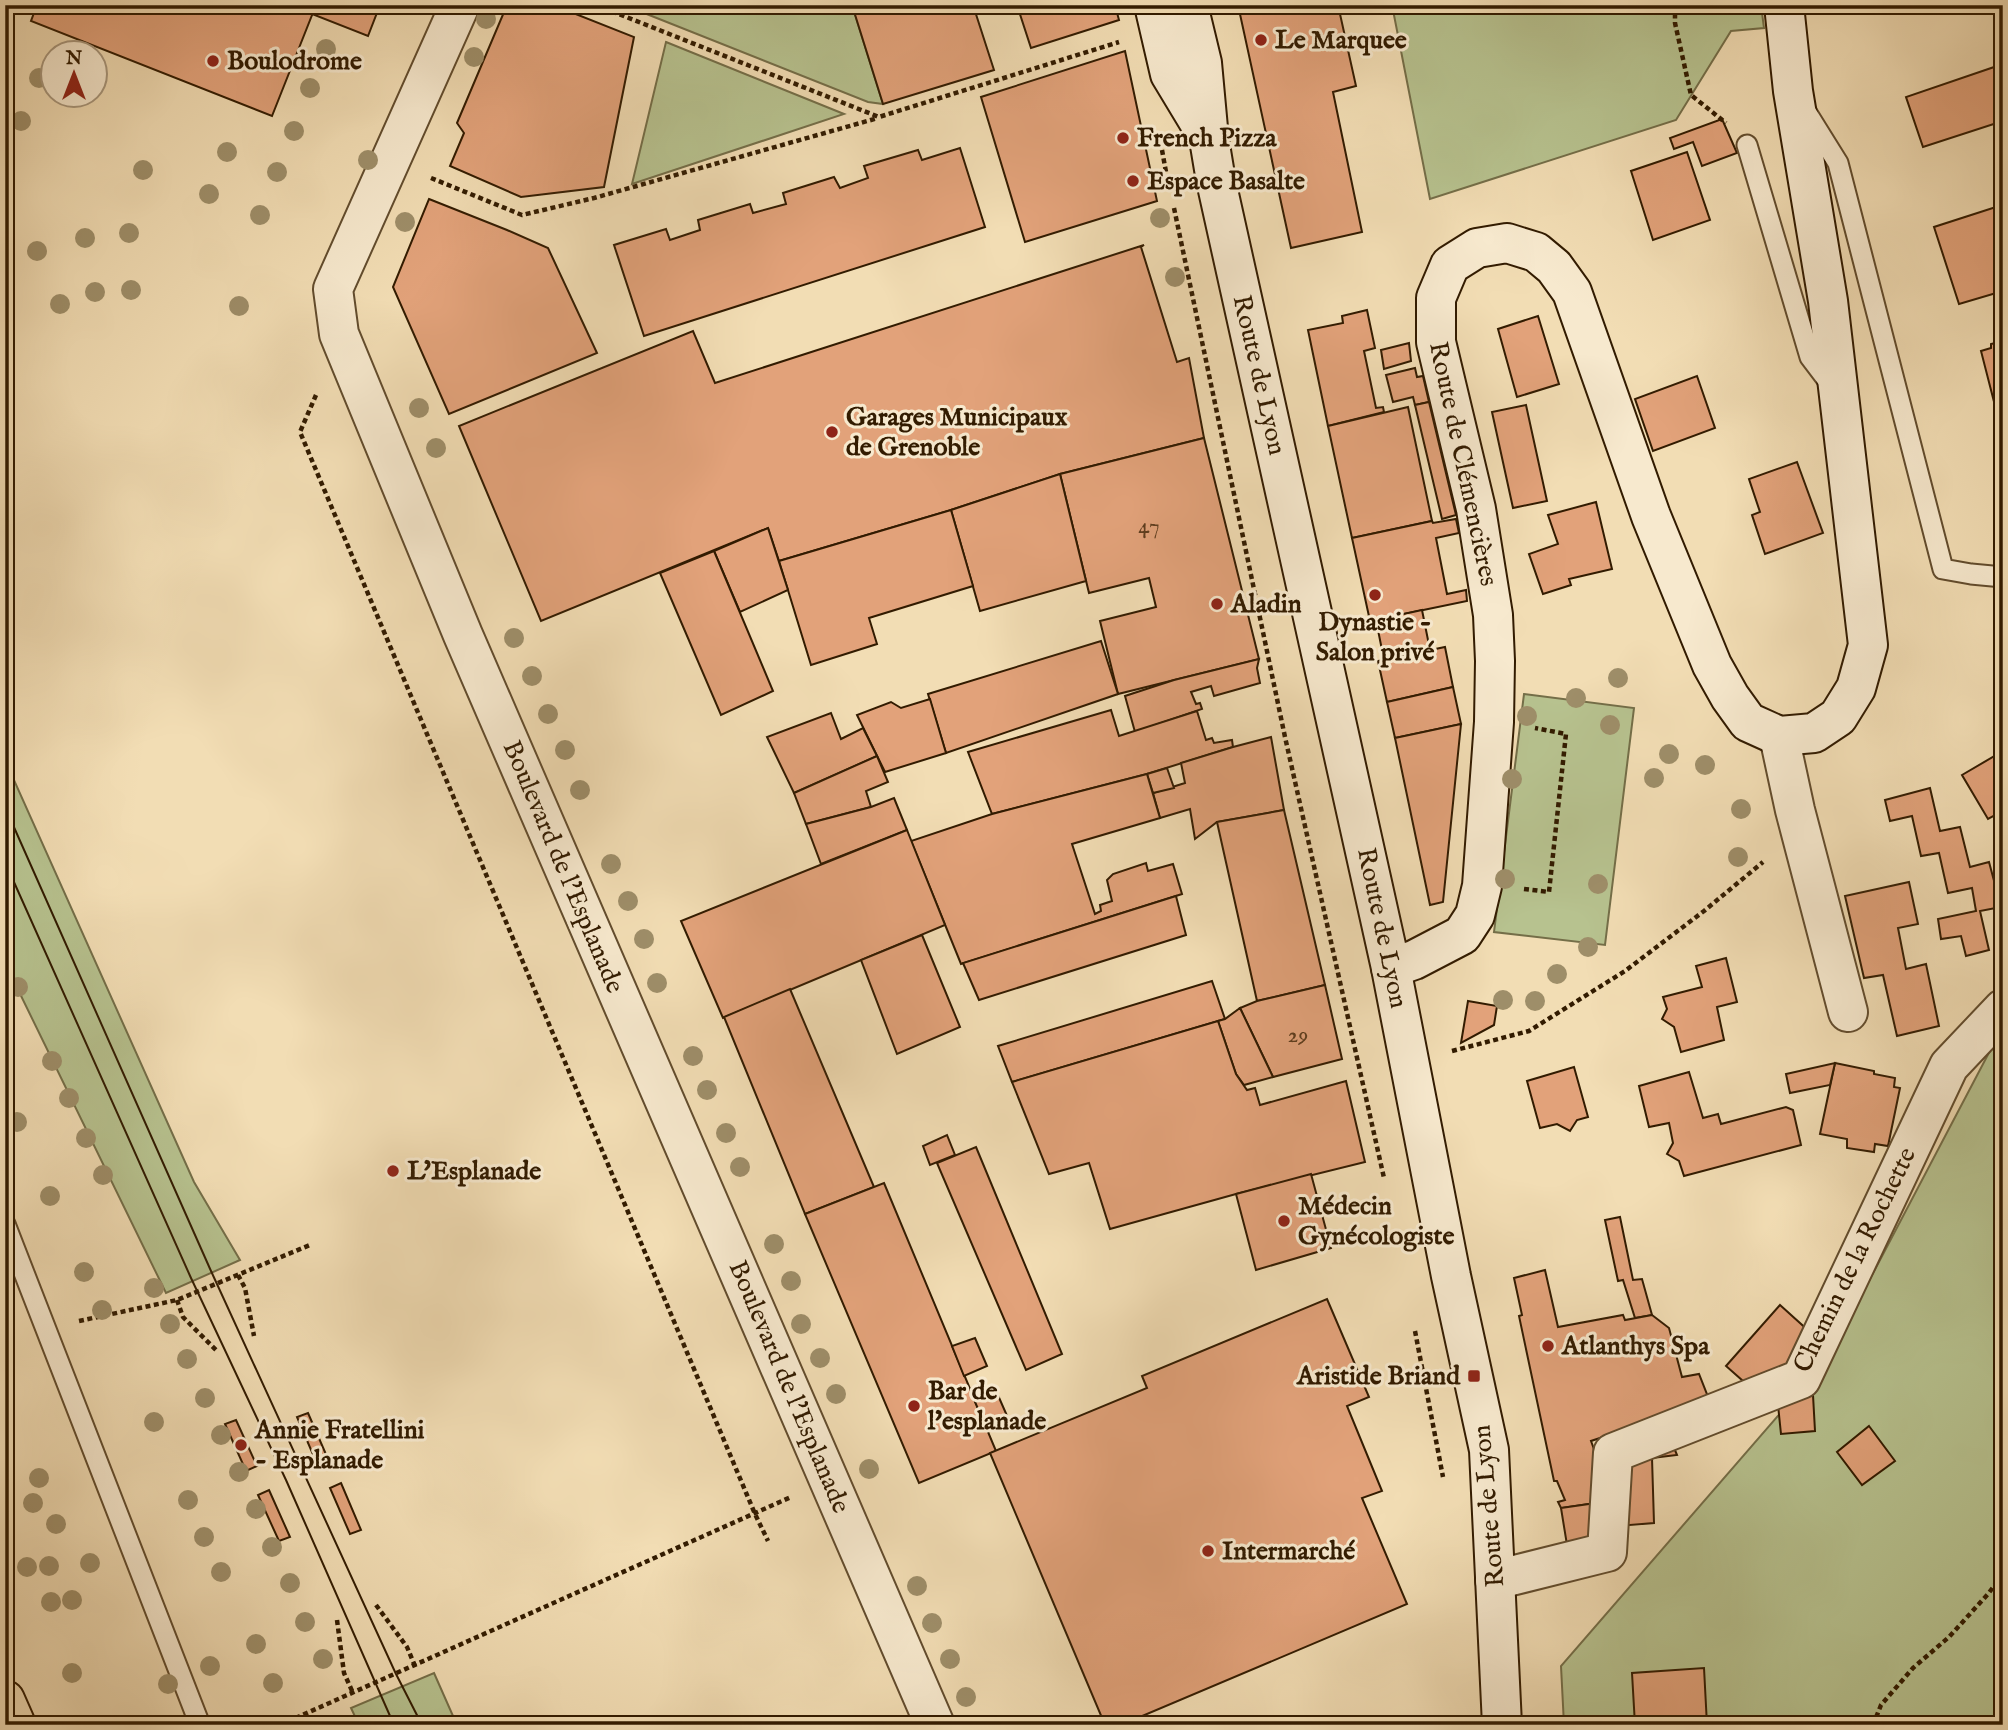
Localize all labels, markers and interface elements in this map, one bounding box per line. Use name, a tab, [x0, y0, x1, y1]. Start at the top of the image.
place label: Le Marquee	[1275, 24, 1407, 57]
marker: Le Marquee	[1253, 32, 1269, 48]
north arrow	[38, 38, 108, 108]
place label: Boulodrome	[227, 45, 362, 78]
text: N	[65, 47, 83, 71]
marker: Boulodrome	[205, 53, 221, 69]
place label: French Pizza	[1137, 122, 1277, 155]
marker: French Pizza	[1115, 130, 1131, 146]
place label: Espace Basalte	[1147, 165, 1305, 198]
marker: Espace Basalte	[1125, 173, 1141, 189]
street label: Route de Lyon	[1225, 292, 1293, 458]
street label: Route de Clémencières	[1421, 339, 1505, 589]
place label: Garages Municipaux de Grenoble	[846, 401, 1068, 464]
marker: Garages Municipaux de Grenoble	[824, 424, 840, 440]
house number: 47	[1138, 512, 1160, 541]
marker: Dynastie - Salon privé	[1367, 587, 1383, 603]
place label: Aladin	[1230, 588, 1302, 621]
marker: Aladin	[1209, 596, 1225, 612]
place label: Dynastie - Salon privé	[1316, 606, 1434, 669]
street label: Boulevard de l'Esplanade	[495, 736, 631, 998]
street label: Route de Lyon	[1349, 845, 1415, 1011]
house number: 29	[1288, 1021, 1308, 1050]
street label: Chemin de la Rochette	[1786, 1142, 1924, 1378]
place label: L'Esplanade	[407, 1155, 541, 1188]
marker: L'Esplanade	[385, 1163, 401, 1179]
place label: Médecin Gynécologiste	[1298, 1190, 1454, 1253]
marker: Médecin Gynécologiste	[1276, 1213, 1292, 1229]
street label: Boulevard de l'Esplanade	[721, 1256, 857, 1518]
place label: Atlanthys Spa	[1561, 1330, 1710, 1363]
marker: Atlanthys Spa	[1540, 1338, 1556, 1354]
place label: Aristide Briand	[1296, 1360, 1461, 1393]
marker: Aristide Briand	[1466, 1368, 1482, 1384]
place label: Bar de l'esplanade	[927, 1375, 1046, 1438]
marker: Bar de l'esplanade	[906, 1398, 922, 1414]
place label: Annie Fratellini - Esplanade	[254, 1414, 425, 1477]
street label: Route de Lyon	[1465, 1423, 1513, 1589]
marker: Annie Fratellini - Esplanade	[233, 1437, 249, 1453]
place label: Intermarché	[1222, 1535, 1355, 1568]
marker: Intermarché	[1200, 1543, 1216, 1559]

